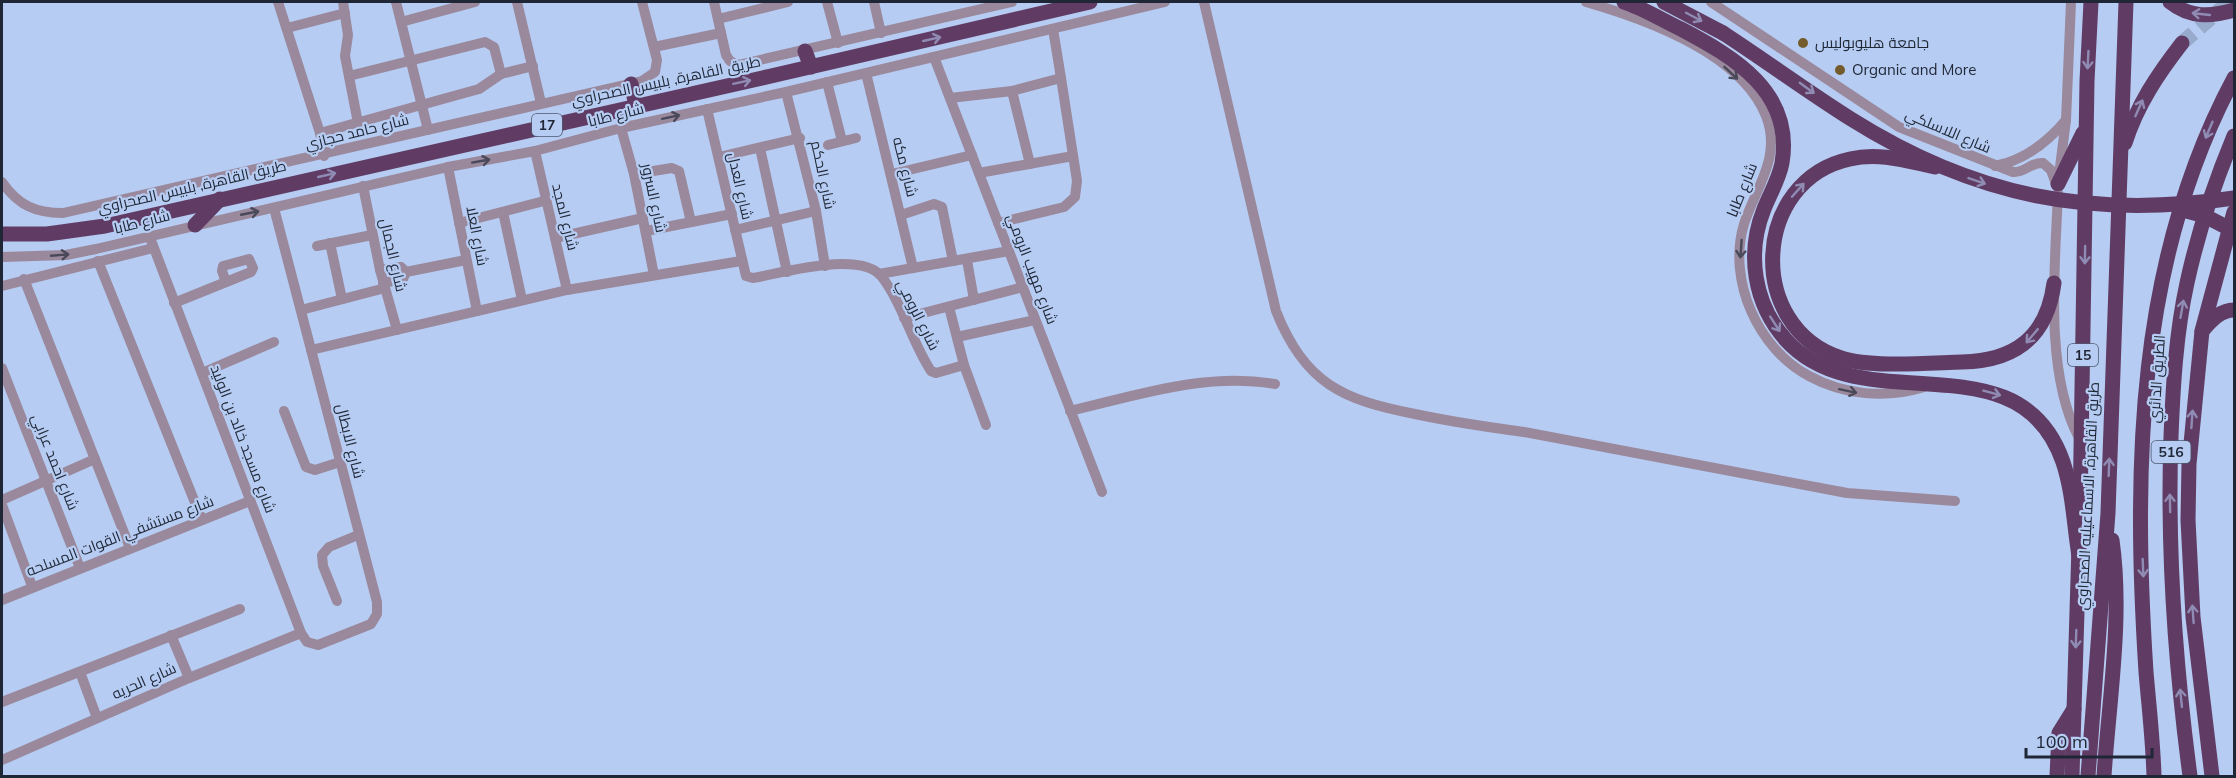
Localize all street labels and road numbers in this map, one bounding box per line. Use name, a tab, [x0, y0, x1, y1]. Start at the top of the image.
street label: طريق القاهرة, بلبيس الصحراوي	[569, 51, 763, 113]
street label: شارع طابا	[586, 98, 646, 133]
street label: شارع اللاسلكي	[1901, 104, 1994, 160]
street label: شارع حامد حجازي	[303, 109, 412, 157]
road number: 17	[532, 114, 562, 136]
street label: شارع مكه	[887, 135, 922, 199]
street label: شارع الحكم	[805, 139, 840, 211]
street label: شارع العدل	[722, 150, 757, 222]
street label: طريق القاهرة, بلبيس الصحراوي	[96, 156, 289, 220]
street label: شارع طابا	[1722, 160, 1763, 221]
street label: شارع السرور	[636, 161, 671, 235]
street label: شارع المجد	[546, 181, 583, 253]
street label: شارع العلا	[460, 204, 493, 268]
street label: شارع طابا	[112, 205, 172, 240]
street label: شارع مهيب الرومي	[1000, 211, 1062, 328]
street label: شارع الجمال	[374, 216, 411, 294]
street label: شارع الرومي	[890, 276, 944, 355]
street label: الطريق الدائري	[2144, 334, 2172, 424]
road number: 15	[2068, 344, 2098, 366]
street label: شارع مسجد خالد بن الوليد	[205, 362, 280, 516]
street label: طريق القاهرة, الاسماعيليه الصحراوي	[2072, 381, 2106, 611]
street label: شارع الابطال	[330, 402, 369, 481]
street label: شارع احمد عرابي	[25, 411, 83, 514]
road number: 516	[2152, 441, 2190, 463]
street label: شارع مستشفي القوات المسلحه	[23, 491, 217, 583]
street label: شارع الحريه	[109, 658, 180, 705]

